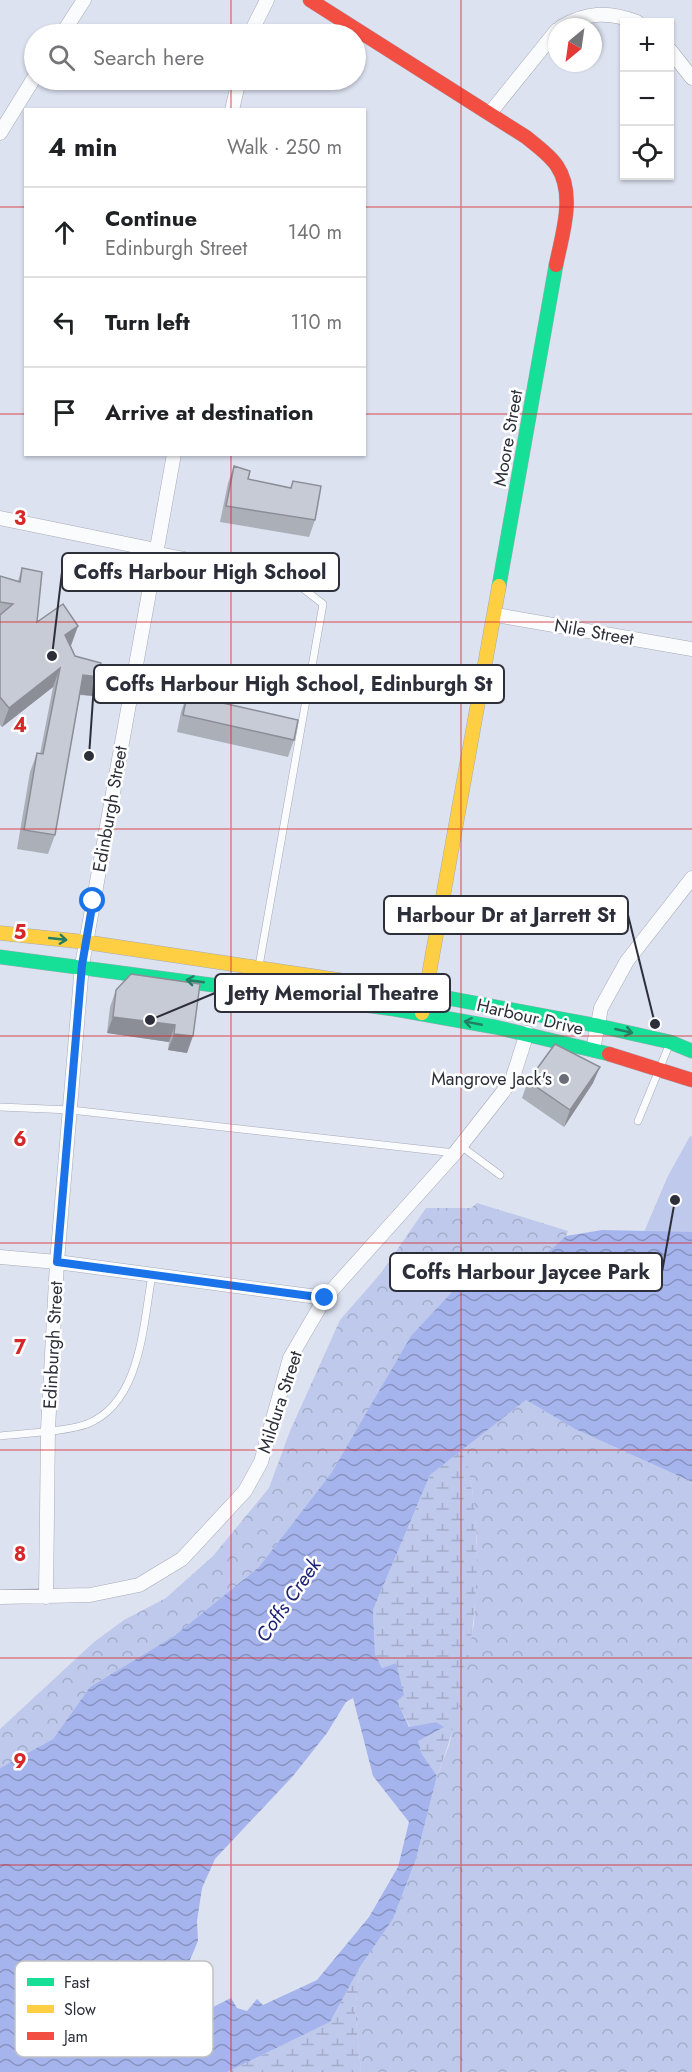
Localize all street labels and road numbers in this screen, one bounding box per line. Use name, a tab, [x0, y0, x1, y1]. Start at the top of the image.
street label: Moore Street	[487, 387, 529, 488]
street label: Nile Street	[552, 612, 637, 652]
street label: Edinburgh Street	[86, 743, 134, 874]
street label: Harbour Drive	[474, 992, 586, 1042]
street label: Edinburgh Street	[37, 1280, 69, 1410]
street label: Mildura Street	[251, 1347, 309, 1457]

